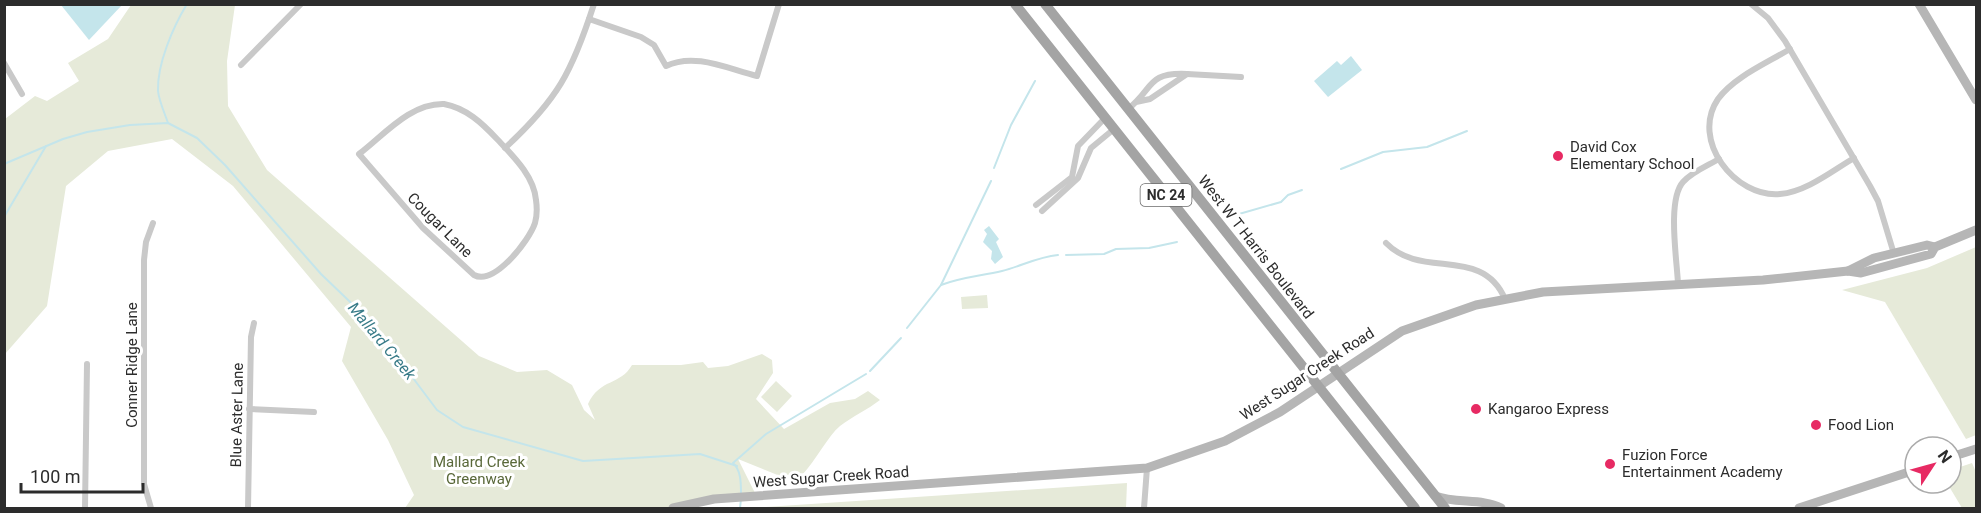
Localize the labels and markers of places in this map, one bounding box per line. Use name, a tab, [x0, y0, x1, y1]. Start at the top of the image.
place label: David Cox Elementary School	[1570, 138, 1694, 173]
marker: David Cox Elementary School	[1551, 149, 1565, 163]
place label: Kangaroo Express	[1488, 400, 1609, 418]
marker: Kangaroo Express	[1469, 402, 1483, 416]
place label: Food Lion	[1828, 416, 1894, 434]
marker: Food Lion	[1809, 418, 1823, 432]
place label: Fuzion Force Entertainment Academy	[1622, 446, 1783, 481]
marker: Fuzion Force Entertainment Academy	[1603, 457, 1617, 471]

